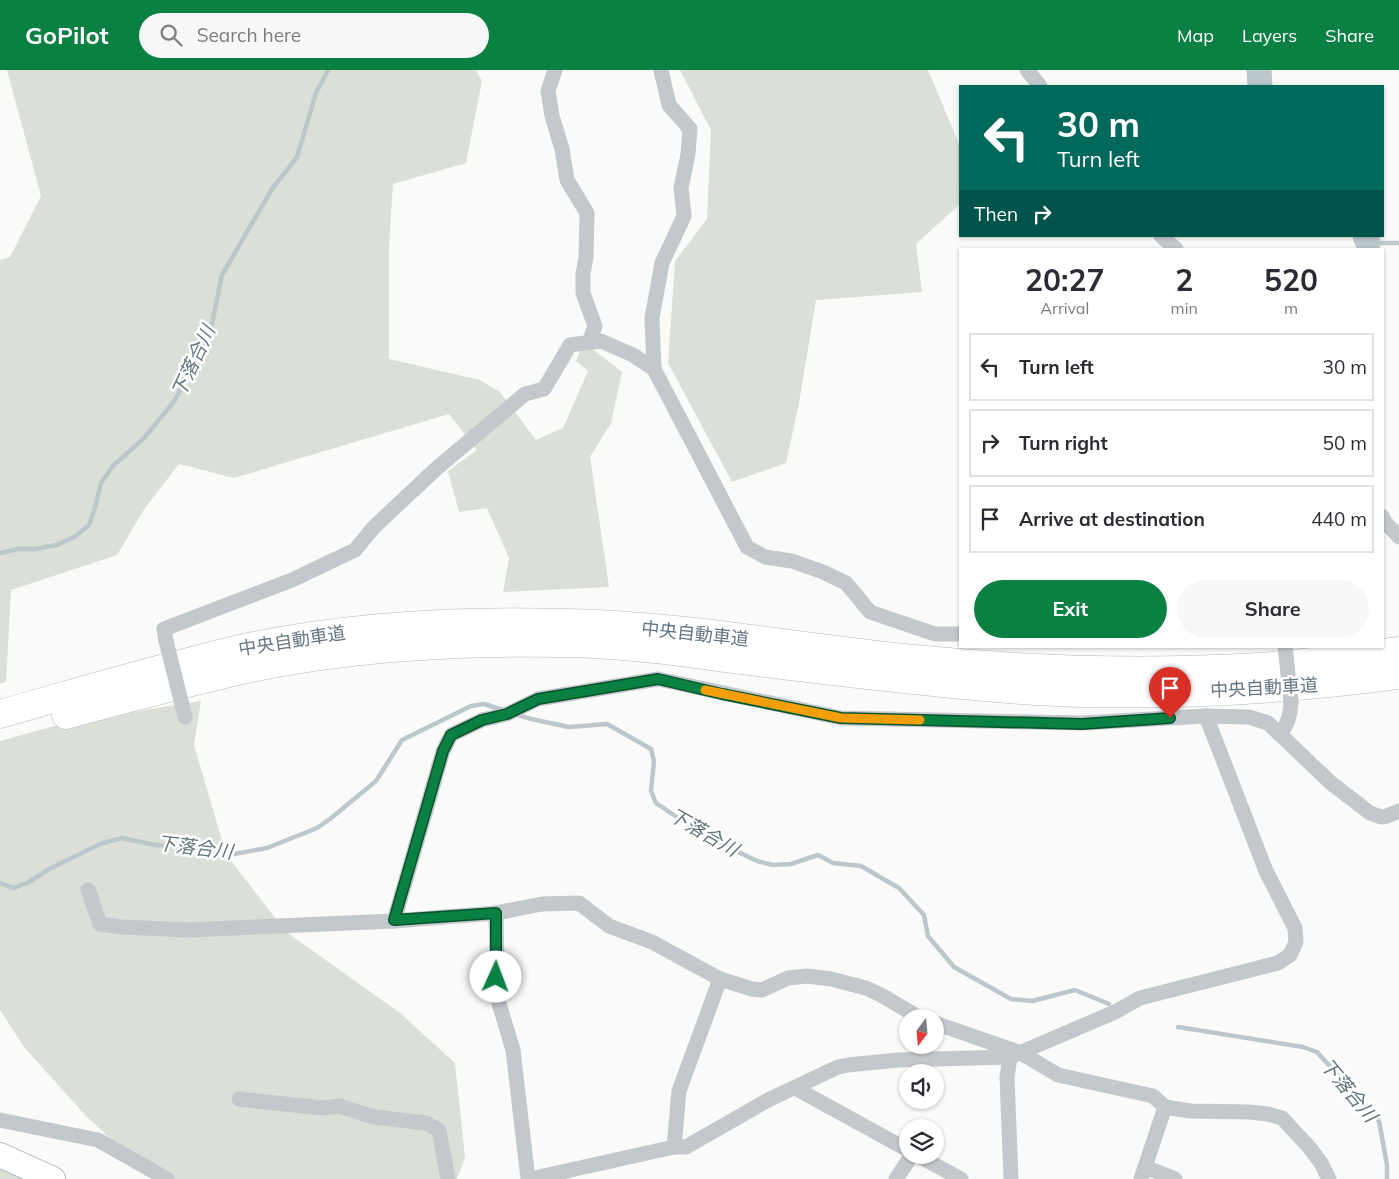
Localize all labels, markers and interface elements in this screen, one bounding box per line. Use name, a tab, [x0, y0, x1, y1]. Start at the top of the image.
search box	[139, 13, 489, 58]
text: GoPilot	[25, 20, 109, 50]
icon: search	[157, 21, 185, 49]
text: Search here	[197, 23, 301, 47]
text: Map	[1177, 24, 1214, 47]
text: Layers	[1242, 24, 1297, 47]
text: Share	[1325, 24, 1374, 47]
text: 30 m	[1057, 102, 1140, 146]
icon: left	[974, 105, 1039, 170]
text: Turn left	[1057, 145, 1140, 173]
icon: right	[1028, 200, 1056, 228]
text: Then	[974, 202, 1018, 226]
text: 20:27	[1025, 261, 1105, 299]
text: 2	[1175, 261, 1193, 299]
text: 520	[1264, 261, 1318, 299]
text: Arrival	[1040, 298, 1089, 318]
text: min	[1171, 298, 1198, 318]
text: m	[1284, 298, 1298, 318]
water label: 下落合川	[166, 320, 221, 401]
icon: left	[976, 353, 1004, 381]
text: Turn left	[1019, 355, 1094, 379]
text: 30 m	[1323, 355, 1367, 379]
icon: right	[976, 429, 1004, 457]
text: Turn right	[1019, 431, 1108, 455]
text: 50 m	[1323, 431, 1367, 455]
icon: arrive	[976, 505, 1004, 533]
text: Arrive at destination	[1019, 507, 1205, 531]
text: 440 m	[1311, 507, 1367, 531]
button: Exit	[974, 580, 1167, 638]
button: Share	[1177, 580, 1369, 638]
street label: 中央自動車道	[640, 616, 750, 651]
street label: 中央自動車道	[237, 621, 347, 660]
pin	[1149, 667, 1191, 718]
street label: 中央自動車道	[1209, 673, 1319, 702]
icon: arrive	[1156, 674, 1184, 702]
water label: 下落合川	[665, 803, 745, 862]
water label: 下落合川	[156, 830, 236, 864]
position arrow	[469, 950, 521, 1002]
north arrow	[899, 1009, 944, 1054]
map controls	[899, 1009, 944, 1164]
water label: 下落合川	[1315, 1053, 1384, 1128]
button: sound	[899, 1064, 944, 1109]
button: layers	[899, 1119, 944, 1164]

